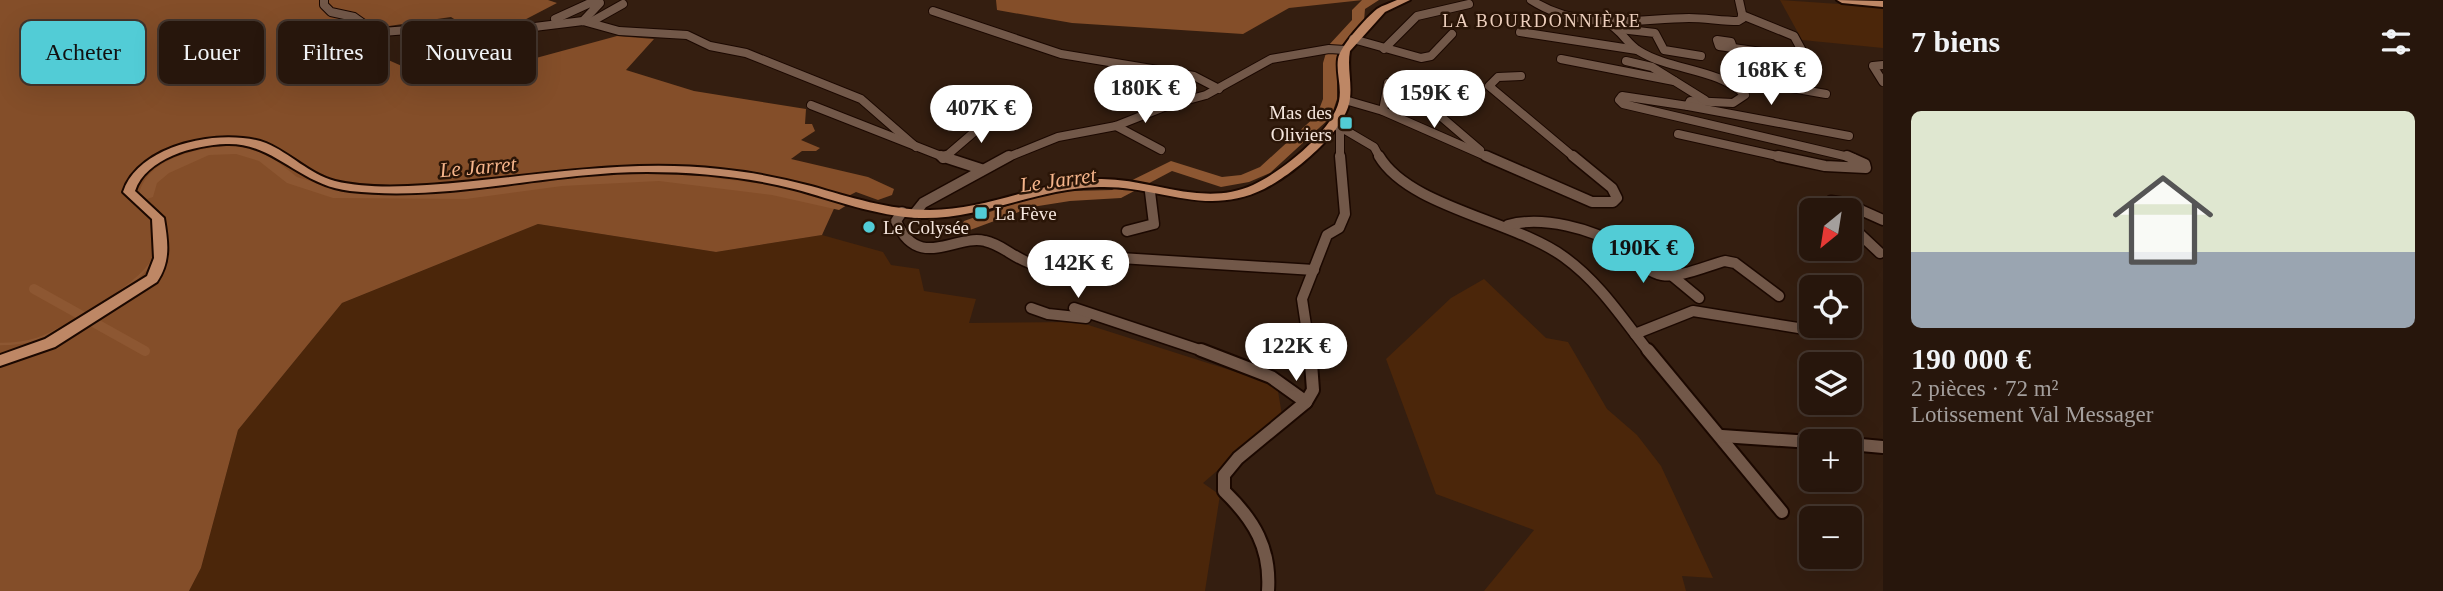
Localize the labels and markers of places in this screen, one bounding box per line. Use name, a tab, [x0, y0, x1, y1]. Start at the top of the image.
pin: 168K €	[1714, 48, 1828, 107]
pin: 180K €	[1088, 66, 1202, 125]
pin: 159K €	[1377, 71, 1491, 130]
pin: 407K €	[924, 86, 1038, 145]
place label: Mas des Oliviers	[1269, 102, 1332, 145]
marker: Mas des Oliviers	[1338, 115, 1354, 131]
place label: La Fève	[995, 203, 1057, 224]
marker: La Fève	[973, 205, 989, 221]
place label: Le Colysée	[883, 217, 969, 238]
marker: Le Colysée	[861, 219, 877, 235]
pin: 190K €	[1586, 226, 1700, 285]
pin: 142K €	[1021, 240, 1135, 300]
pin: 122K €	[1239, 324, 1353, 383]

